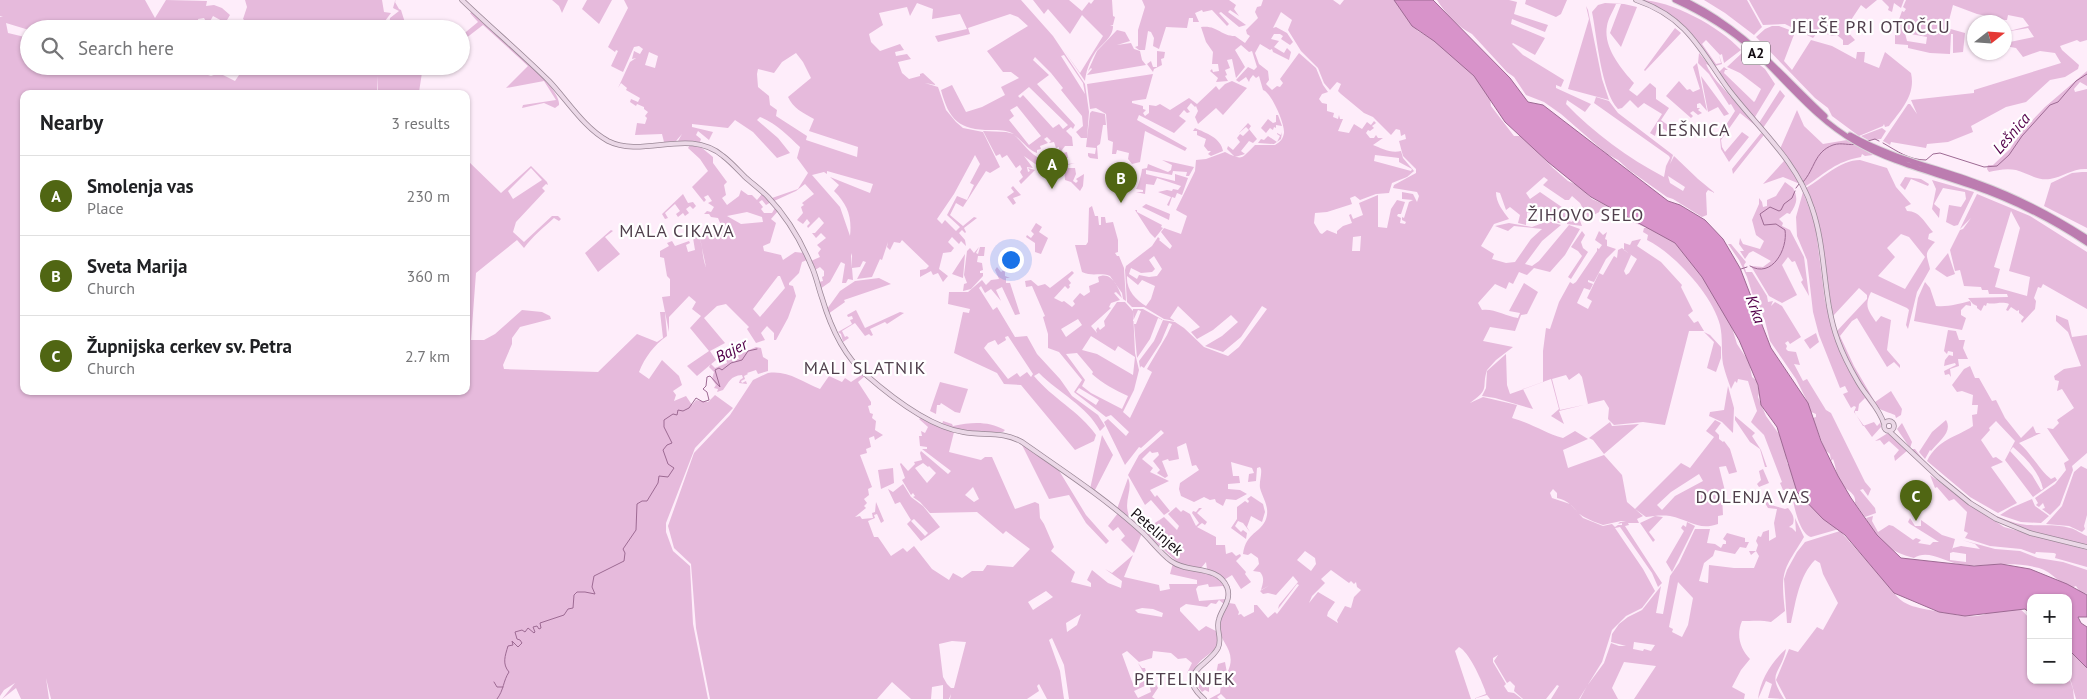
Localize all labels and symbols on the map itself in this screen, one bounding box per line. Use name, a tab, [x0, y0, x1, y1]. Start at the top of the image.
district label: JELŠE PRI OTOČCU	[1790, 15, 1951, 38]
north arrow	[1967, 15, 2012, 60]
road number: A2	[1742, 42, 1770, 64]
water label: Lešnica	[1988, 108, 2034, 158]
district label: LEŠNICA	[1657, 118, 1731, 141]
pin: A	[1036, 148, 1068, 189]
pin: B	[1105, 162, 1137, 203]
district label: ŽIHOVO SELO	[1528, 203, 1644, 226]
district label: MALA CIKAVA	[619, 219, 735, 242]
your location	[998, 247, 1024, 273]
water label: Krka	[1742, 292, 1770, 326]
water label: Bajer	[712, 333, 752, 366]
district label: MALI SLATNIK	[804, 356, 926, 379]
pin: C	[1900, 480, 1932, 521]
district label: DOLENJA VAS	[1696, 485, 1810, 508]
street label: Petelinjek	[1127, 504, 1188, 560]
district label: PETELINJEK	[1134, 667, 1236, 690]

